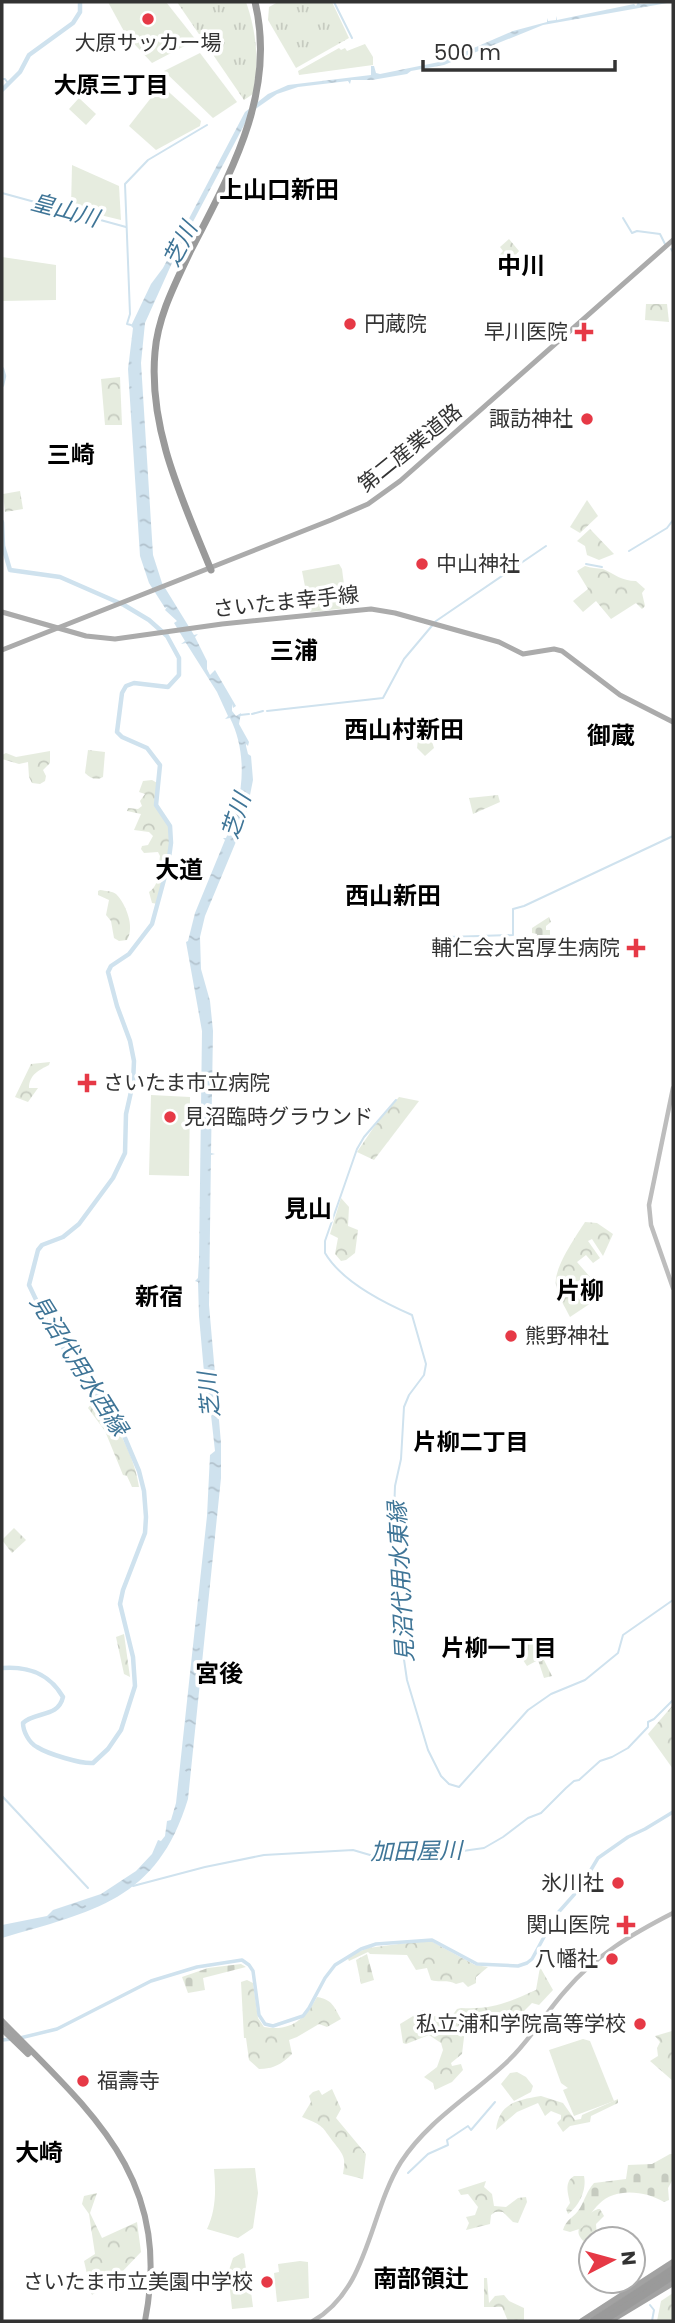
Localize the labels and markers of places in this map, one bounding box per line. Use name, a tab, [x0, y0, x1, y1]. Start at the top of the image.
marker: 大原サッカー場	[140, 11, 156, 27]
place label: 大原サッカー場	[75, 28, 222, 57]
place label: 円蔵院	[364, 309, 427, 338]
marker: 円蔵院	[342, 316, 358, 332]
place label: 早川医院	[484, 317, 568, 346]
marker: 早川医院	[574, 322, 594, 342]
place label: 諏訪神社	[489, 404, 573, 433]
marker: 諏訪神社	[579, 411, 595, 427]
place label: 中山神社	[436, 549, 520, 578]
marker: 中山神社	[414, 556, 430, 572]
place label: 輔仁会大宮厚生病院	[431, 933, 620, 962]
marker: 輔仁会大宮厚生病院	[626, 938, 646, 958]
place label: さいたま市立病院	[103, 1068, 270, 1097]
marker: さいたま市立病院	[77, 1073, 97, 1093]
place label: 見沼臨時グラウンド	[184, 1102, 373, 1131]
marker: 見沼臨時グラウンド	[162, 1109, 178, 1125]
place label: 熊野神社	[525, 1321, 609, 1350]
marker: 熊野神社	[503, 1328, 519, 1344]
place label: 氷川社	[541, 1868, 604, 1897]
marker: 氷川社	[610, 1875, 626, 1891]
place label: 関山医院	[526, 1910, 610, 1939]
marker: 関山医院	[616, 1915, 636, 1935]
place label: 八幡社	[535, 1944, 598, 1973]
marker: 八幡社	[604, 1951, 620, 1967]
place label: 私立浦和学院高等学校	[416, 2009, 626, 2038]
marker: 私立浦和学院高等学校	[632, 2016, 648, 2032]
place label: 福壽寺	[97, 2066, 160, 2095]
marker: 福壽寺	[75, 2073, 91, 2089]
place label: さいたま市立美園中学校	[23, 2267, 253, 2296]
marker: さいたま市立美園中学校	[259, 2274, 275, 2290]

